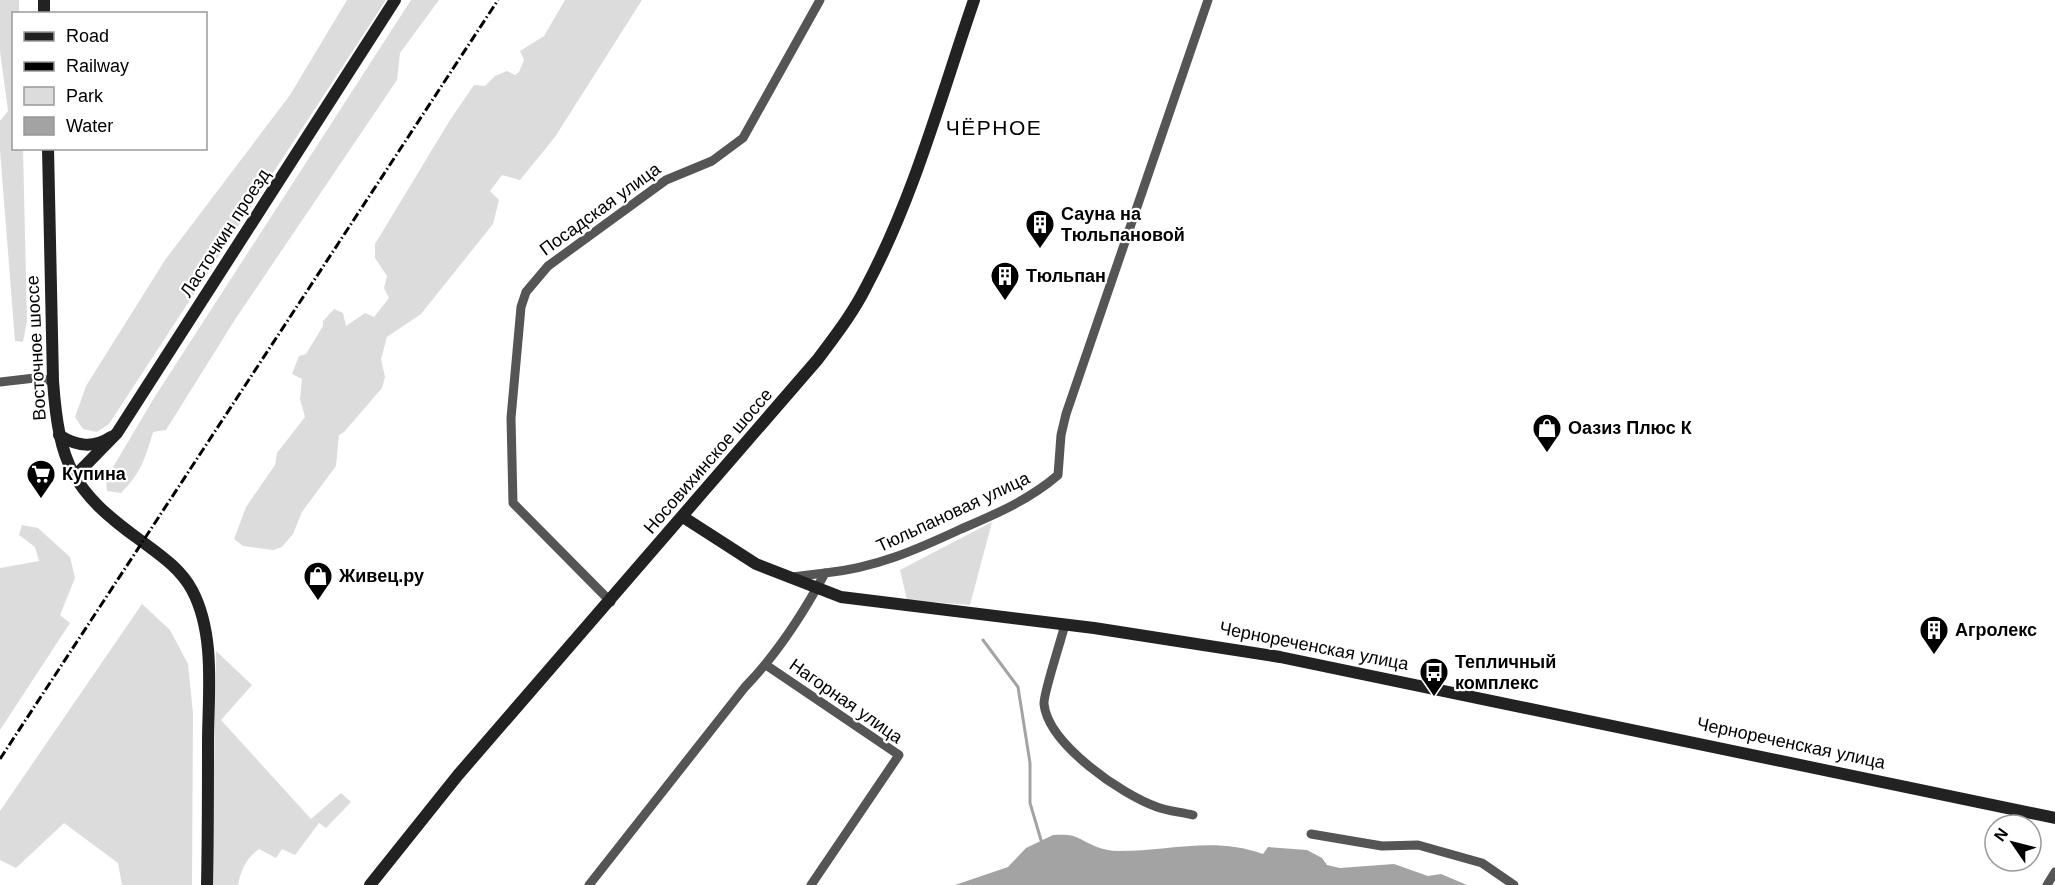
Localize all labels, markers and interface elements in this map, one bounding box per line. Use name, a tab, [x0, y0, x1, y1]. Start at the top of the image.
legend	[12, 12, 207, 150]
text: Road	[66, 26, 109, 46]
text: Railway	[66, 56, 129, 76]
text: Park	[66, 86, 104, 106]
text: Water	[66, 116, 113, 136]
district label: ЧЁРНОЕ	[946, 116, 1042, 139]
street label: Посадская улица	[536, 158, 665, 259]
street label: Ласточкин проезд	[176, 165, 274, 301]
place label: Сауна на Тюльпановой	[1061, 204, 1185, 245]
building icon: Сауна на Тюльпановой	[1024, 208, 1056, 250]
building icon: Тюльпан	[989, 260, 1021, 302]
place label: Тюльпан	[1026, 266, 1106, 286]
street label: Восточное шоссе	[22, 275, 50, 421]
street label: Носовихинское шоссе	[640, 384, 776, 538]
shop icon: Оазиз Плюс К	[1531, 412, 1563, 454]
place label: Оазиз Плюс К	[1568, 418, 1693, 438]
supermarket icon: Купина	[25, 458, 57, 500]
place label: Купина	[62, 464, 127, 484]
street label: Тюльпановая улица	[873, 467, 1034, 556]
shop icon: Живец.ру	[302, 560, 334, 602]
place label: Живец.ру	[338, 566, 424, 586]
building icon: Агролекс	[1918, 614, 1950, 656]
street label: Чернореченская улица	[1218, 618, 1411, 674]
place label: Агролекс	[1955, 620, 2037, 640]
place label: Тепличный комплекс	[1455, 652, 1556, 693]
street label: Нагорная улица	[786, 655, 907, 748]
bus stop icon: Тепличный комплекс	[1418, 656, 1450, 698]
street label: Чернореченская улица	[1695, 713, 1888, 773]
north arrow	[1983, 813, 2043, 873]
text: N	[1991, 825, 2011, 844]

